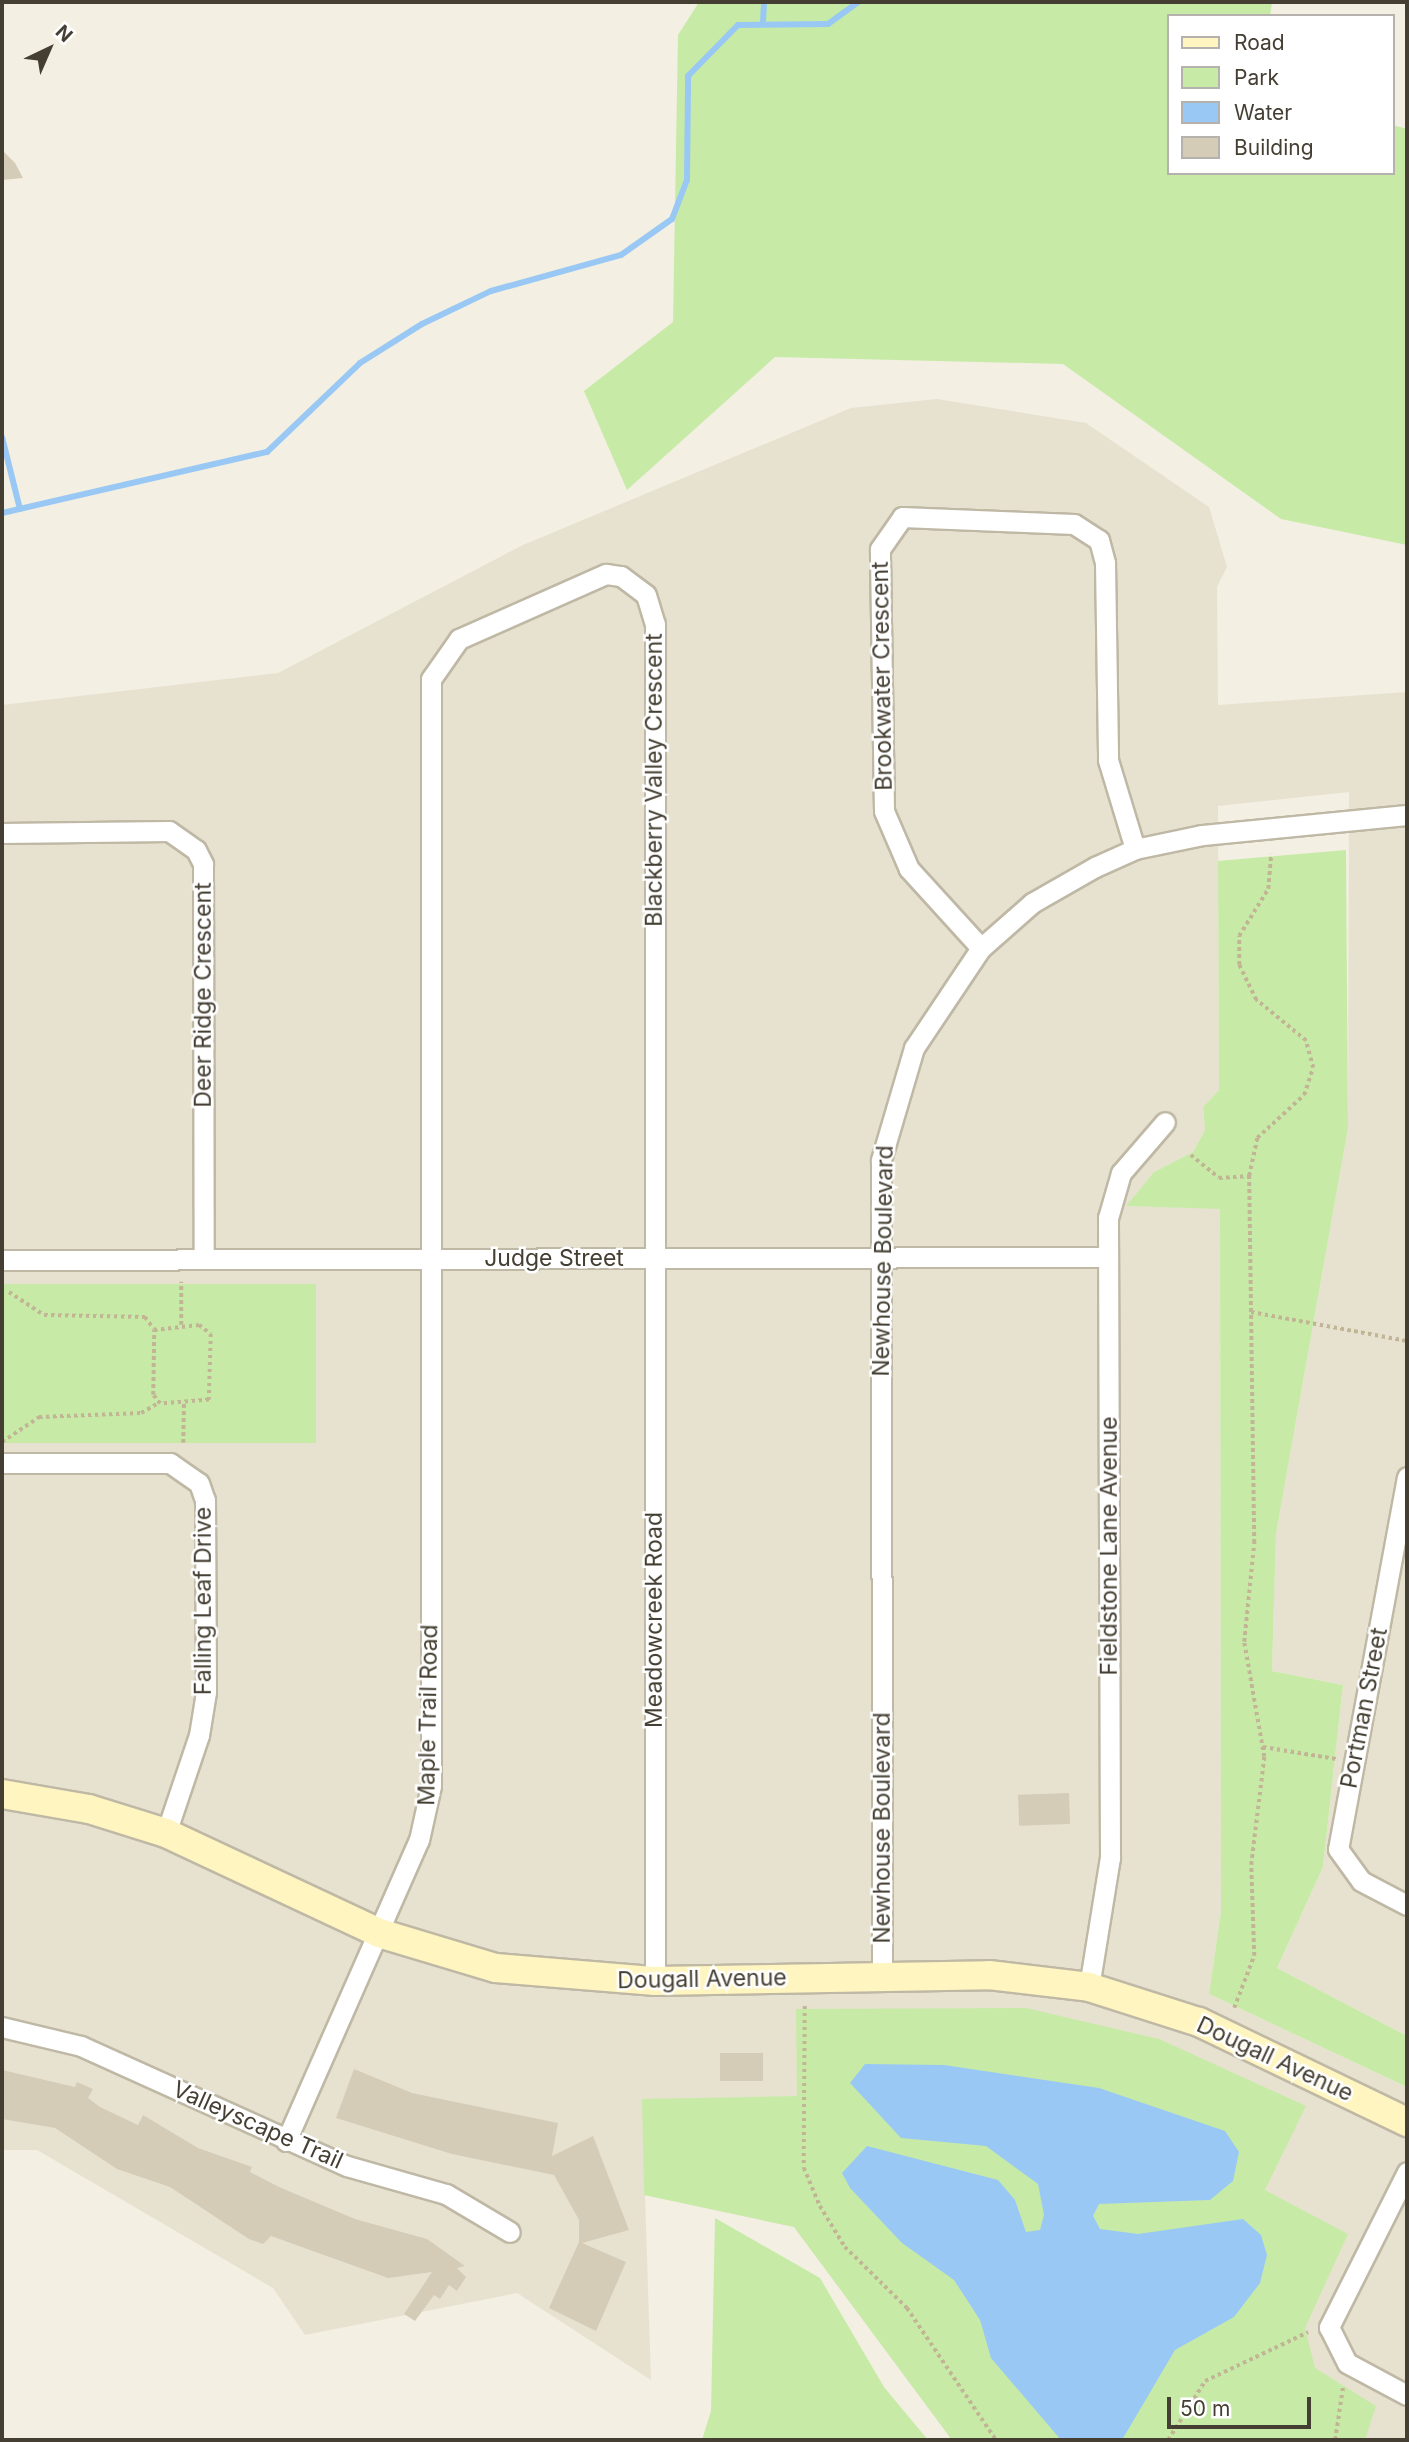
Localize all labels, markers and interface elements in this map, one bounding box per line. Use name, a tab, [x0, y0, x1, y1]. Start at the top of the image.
north arrow	[14, 14, 84, 84]
legend	[1168, 14, 1395, 175]
text: N	[51, 20, 77, 47]
text: Road	[1234, 30, 1285, 55]
text: Park	[1234, 65, 1279, 90]
text: Water	[1234, 100, 1292, 125]
text: Building	[1234, 135, 1314, 160]
street label: Brookwater Crescent	[866, 561, 898, 791]
street label: Blackberry Valley Crescent	[640, 633, 668, 927]
street label: Deer Ridge Crescent	[189, 882, 217, 1108]
street label: Newhouse Boulevard	[867, 1145, 899, 1377]
street label: Judge Street	[484, 1244, 624, 1272]
street label: Fieldstone Lane Avenue	[1095, 1416, 1123, 1676]
street label: Falling Leaf Drive	[189, 1507, 217, 1695]
street label: Meadowcreek Road	[640, 1512, 668, 1728]
street label: Maple Trail Road	[413, 1624, 443, 1806]
street label: Portman Street	[1335, 1625, 1393, 1791]
street label: Newhouse Boulevard	[868, 1712, 896, 1944]
street label: Dougall Avenue	[617, 1964, 787, 1994]
street label: Dougall Avenue	[1192, 2011, 1358, 2107]
street label: Valleyscape Trail	[169, 2075, 347, 2175]
scale bar	[1171, 2382, 1314, 2426]
text: 50 m	[1180, 2396, 1230, 2421]

